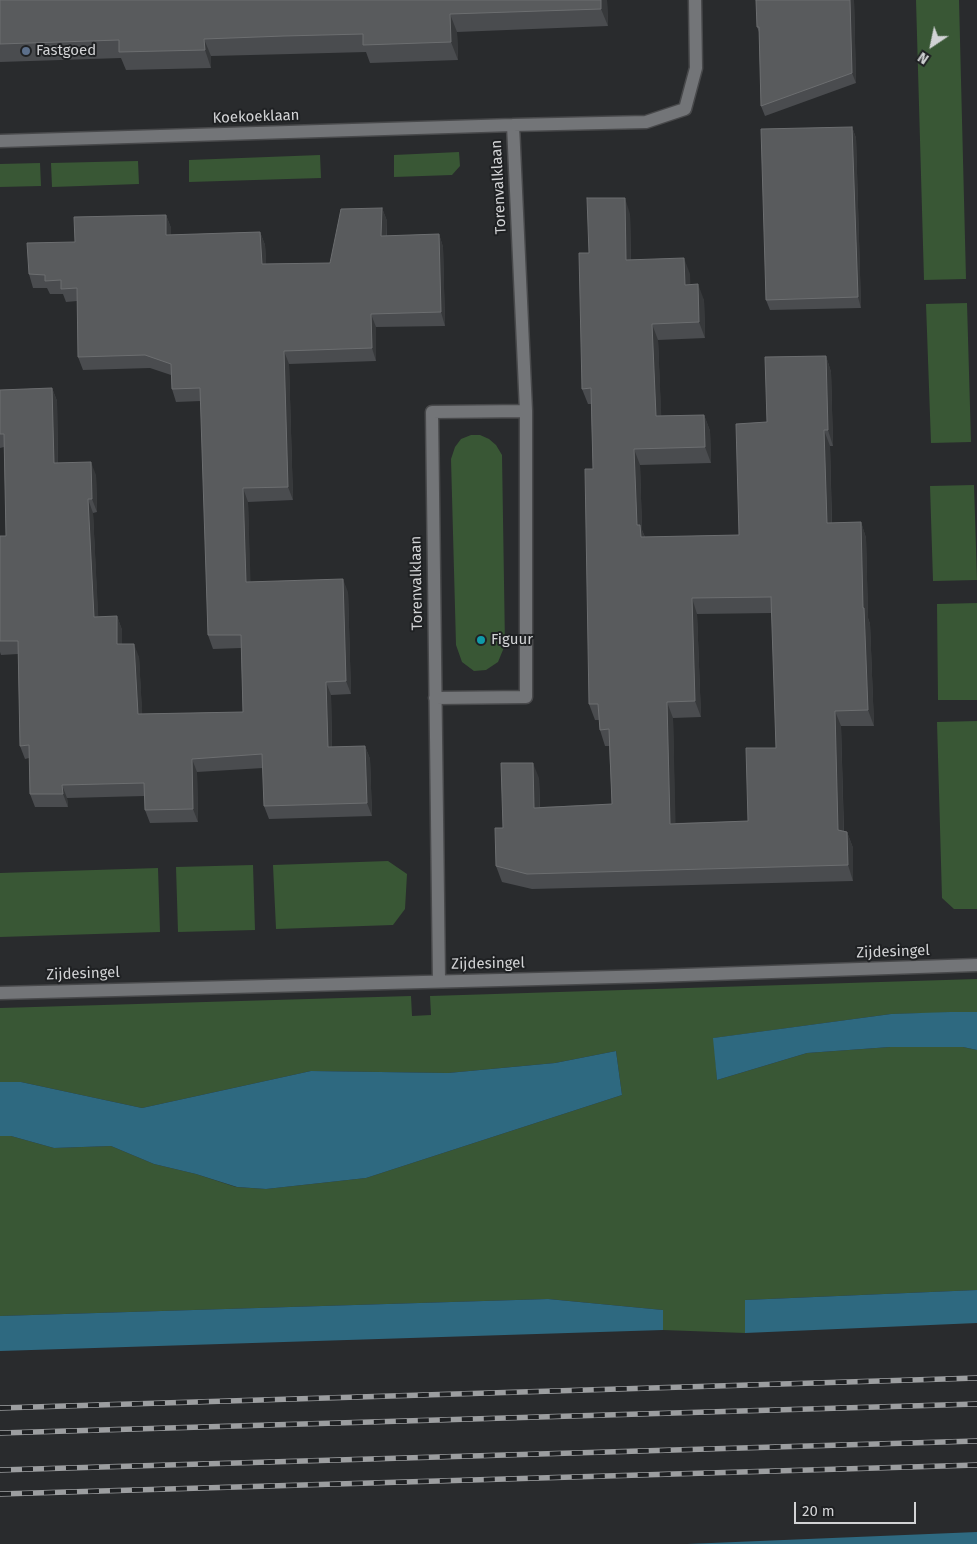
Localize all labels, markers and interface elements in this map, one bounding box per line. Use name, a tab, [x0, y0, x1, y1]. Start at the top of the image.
north arrow	[907, 20, 957, 70]
place label: Fastgoed	[36, 42, 96, 60]
marker: Fastgoed	[20, 45, 32, 57]
text: N	[915, 48, 932, 68]
street label: Koekoeklaan	[212, 106, 300, 128]
street label: Torenvalklaan	[488, 139, 510, 235]
street label: Torenvalklaan	[407, 536, 427, 630]
place label: Figuur	[491, 631, 533, 649]
marker: Figuur	[475, 634, 487, 646]
street label: Zijdesingel	[856, 942, 930, 962]
street label: Zijdesingel	[451, 954, 525, 974]
street label: Zijdesingel	[46, 964, 120, 984]
scale bar	[797, 1492, 920, 1524]
text: 20 m	[802, 1502, 835, 1520]

